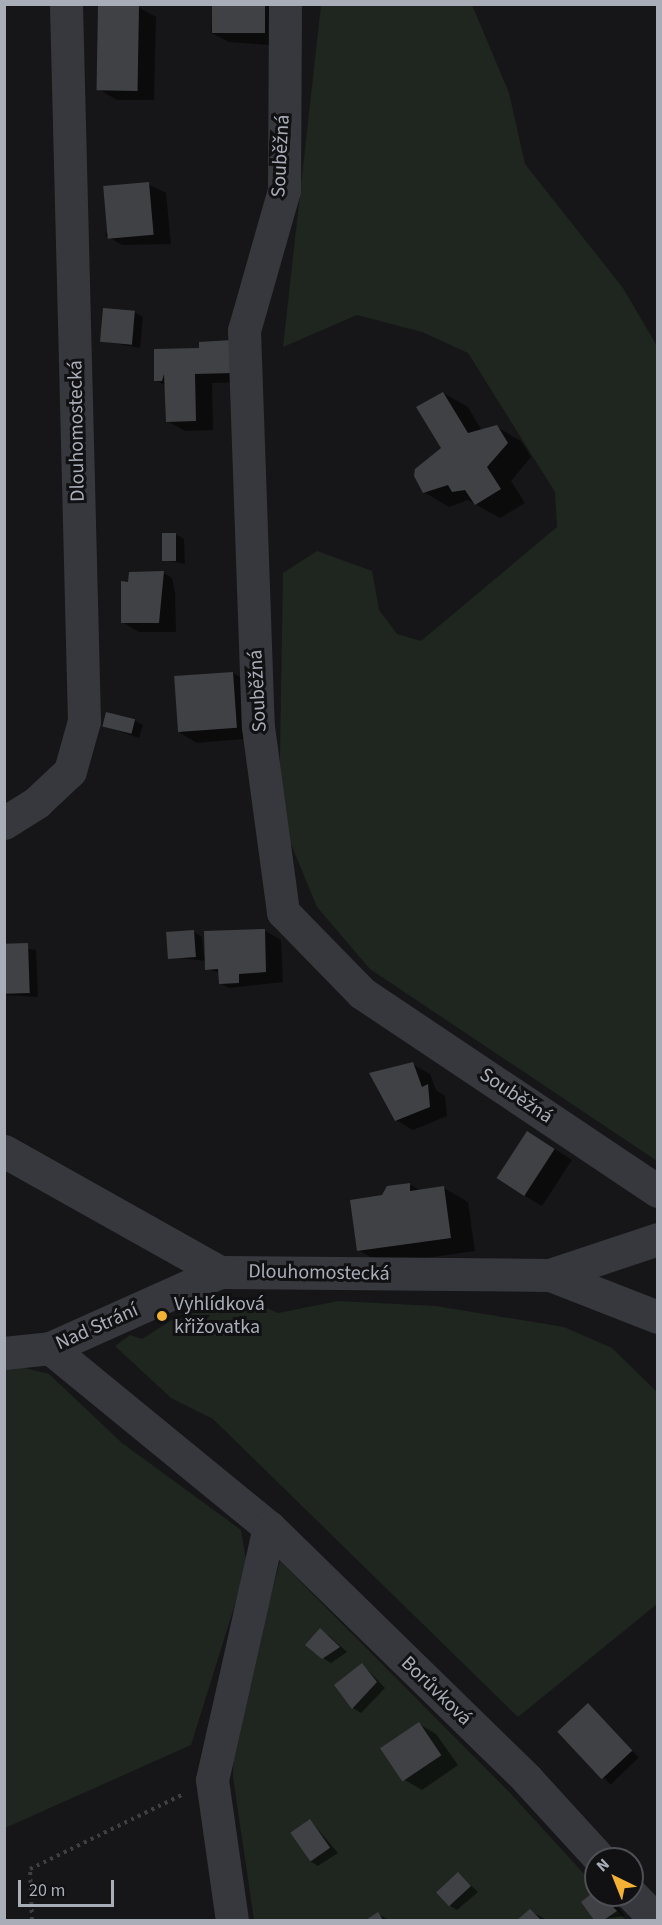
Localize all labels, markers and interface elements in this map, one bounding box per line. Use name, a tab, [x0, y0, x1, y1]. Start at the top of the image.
street label: Souběžná	[267, 114, 295, 198]
street label: Dlouhomostecká	[64, 360, 90, 502]
street label: Souběžná	[244, 649, 272, 733]
street label: Souběžná	[475, 1063, 557, 1129]
street label: Dlouhomostecká	[248, 1260, 390, 1286]
place label: Vyhlídková křižovatka	[174, 1292, 265, 1339]
street label: Nad Strání	[52, 1298, 142, 1356]
marker: Vyhlídková křižovatka	[155, 1309, 169, 1323]
street label: Borůvková	[396, 1651, 476, 1731]
north arrow	[584, 1847, 644, 1907]
text: N	[592, 1854, 614, 1877]
scale bar	[21, 1868, 117, 1906]
text: 20 m	[29, 1878, 65, 1903]

